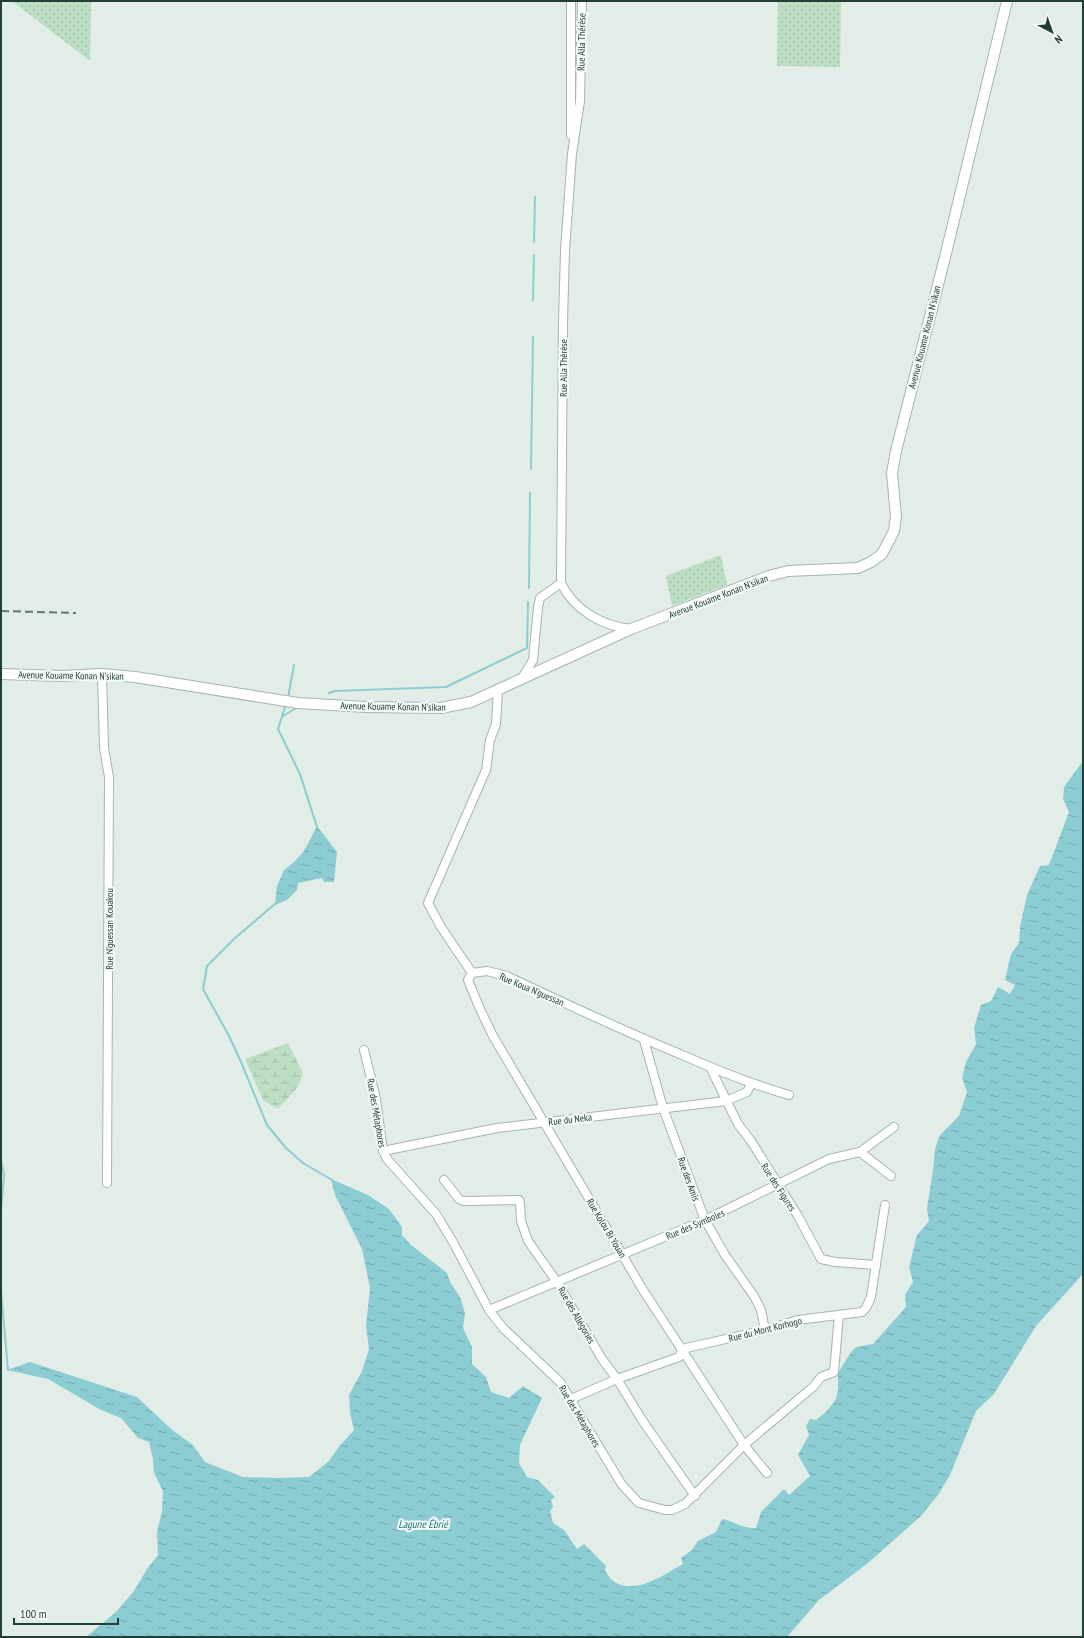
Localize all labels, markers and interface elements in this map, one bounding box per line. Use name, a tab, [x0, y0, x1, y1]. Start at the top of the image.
north arrow	[1032, 12, 1072, 52]
street label: Rue Alla Thérèse	[574, 13, 589, 71]
text: N	[1052, 32, 1065, 47]
street label: Avenue Kouame Konan N'sikan	[905, 284, 944, 390]
street label: Rue Alla Thérèse	[557, 339, 570, 397]
street label: Avenue Kouame Konan N'sikan	[667, 571, 770, 621]
street label: Avenue Kouame Konan N'sikan	[18, 668, 124, 683]
street label: Avenue Kouame Konan N'sikan	[340, 699, 446, 714]
street label: Rue N'guessan Kouakou	[103, 888, 116, 970]
street label: Rue Koua N'guessan	[497, 970, 566, 1009]
street label: Rue des Métaphores	[364, 1078, 389, 1149]
street label: Rue du Neka	[548, 1110, 592, 1129]
street label: Rue des Amis	[675, 1155, 703, 1204]
street label: Rue des Figures	[758, 1161, 799, 1214]
street label: Rue Kolou Bi Youan	[584, 1196, 629, 1260]
street label: Rue des Symboles	[664, 1206, 727, 1243]
street label: Rue des Allégories	[555, 1284, 598, 1347]
street label: Rue du Mont Korhogo	[727, 1314, 803, 1345]
street label: Rue des Métaphores	[556, 1383, 603, 1450]
water label: Lagune Ébrié	[398, 1517, 449, 1531]
scale bar	[14, 1600, 118, 1626]
text: 100 m	[20, 1606, 47, 1621]

